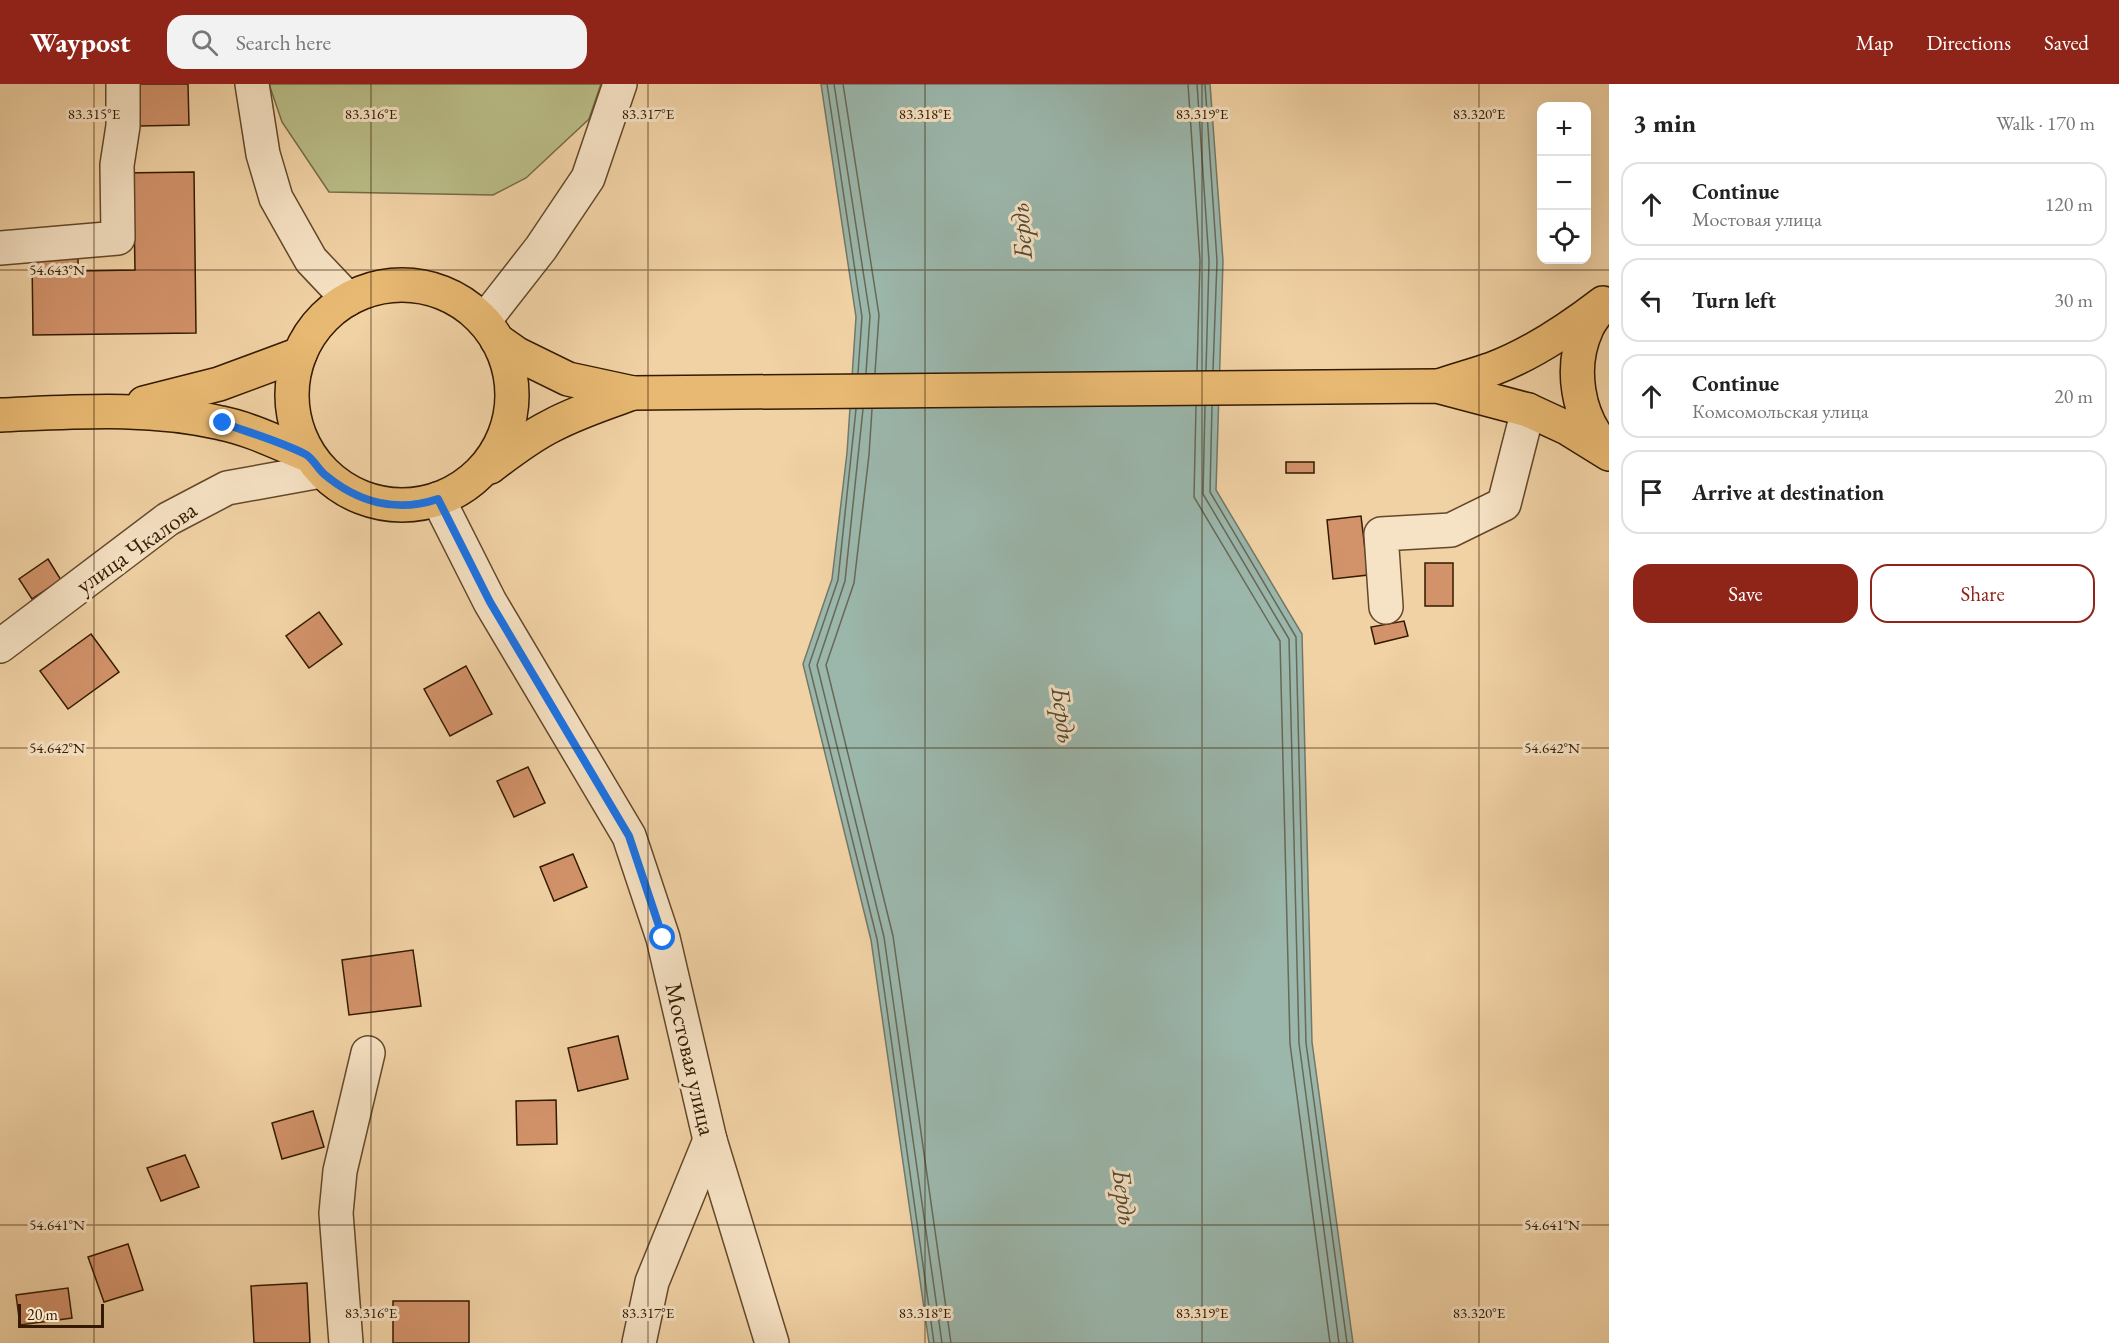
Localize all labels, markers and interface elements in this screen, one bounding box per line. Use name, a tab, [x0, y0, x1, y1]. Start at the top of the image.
search box	[167, 15, 587, 69]
text: Waypost	[30, 24, 131, 60]
icon: search	[188, 26, 221, 59]
text: Search here	[236, 28, 331, 57]
text: Map	[1856, 29, 1893, 56]
text: Directions	[1926, 29, 2011, 56]
text: Saved	[2044, 29, 2089, 56]
map controls	[1537, 102, 1591, 264]
button: +	[1537, 102, 1591, 156]
text: 83.315°E	[68, 104, 121, 123]
text: 83.316°E	[345, 104, 398, 123]
text: 83.317°E	[622, 104, 675, 123]
text: 83.318°E	[899, 104, 952, 123]
text: 83.319°E	[1176, 104, 1229, 123]
text: 83.320°E	[1453, 104, 1506, 123]
text: 3 min	[1633, 106, 1696, 140]
text: Walk · 170 m	[1996, 110, 2095, 136]
button: −	[1537, 156, 1591, 210]
text: Continue	[1692, 177, 1779, 206]
icon: ahead	[1635, 188, 1668, 221]
text: 120 m	[2045, 191, 2093, 217]
water label: Бердь	[1002, 202, 1040, 261]
text: Мостовая улица	[1692, 206, 1822, 232]
button: locate	[1537, 210, 1591, 264]
text: 54.643°N	[29, 260, 85, 279]
icon: left	[1635, 284, 1668, 317]
text: Turn left	[1692, 286, 1776, 315]
text: 30 m	[2054, 287, 2093, 313]
text: Continue	[1692, 369, 1779, 398]
icon: ahead	[1635, 380, 1668, 413]
text: 20 m	[2054, 383, 2093, 409]
text: Комсомольская улица	[1692, 398, 1869, 424]
route end	[209, 409, 235, 435]
icon: arrive	[1635, 476, 1668, 509]
text: Arrive at destination	[1692, 478, 1884, 507]
street label: улица Чкалова	[69, 494, 203, 600]
button: Save	[1633, 564, 1858, 623]
button: Share	[1870, 564, 2095, 623]
water label: Бердь	[1044, 684, 1084, 745]
text: 54.642°N	[29, 738, 85, 757]
text: 54.642°N	[1524, 738, 1580, 757]
route start	[649, 924, 675, 950]
street label: Мостовая улица	[658, 980, 724, 1139]
water label: Бердь	[1105, 1166, 1145, 1227]
text: 54.641°N	[29, 1215, 85, 1234]
text: 54.641°N	[1524, 1215, 1580, 1234]
scale bar	[18, 1301, 104, 1328]
text: 83.316°E	[345, 1303, 398, 1322]
text: 83.317°E	[622, 1303, 675, 1322]
text: 83.318°E	[899, 1303, 952, 1322]
text: 83.319°E	[1176, 1303, 1229, 1322]
text: 83.320°E	[1453, 1303, 1506, 1322]
text: 20 m	[27, 1304, 58, 1325]

